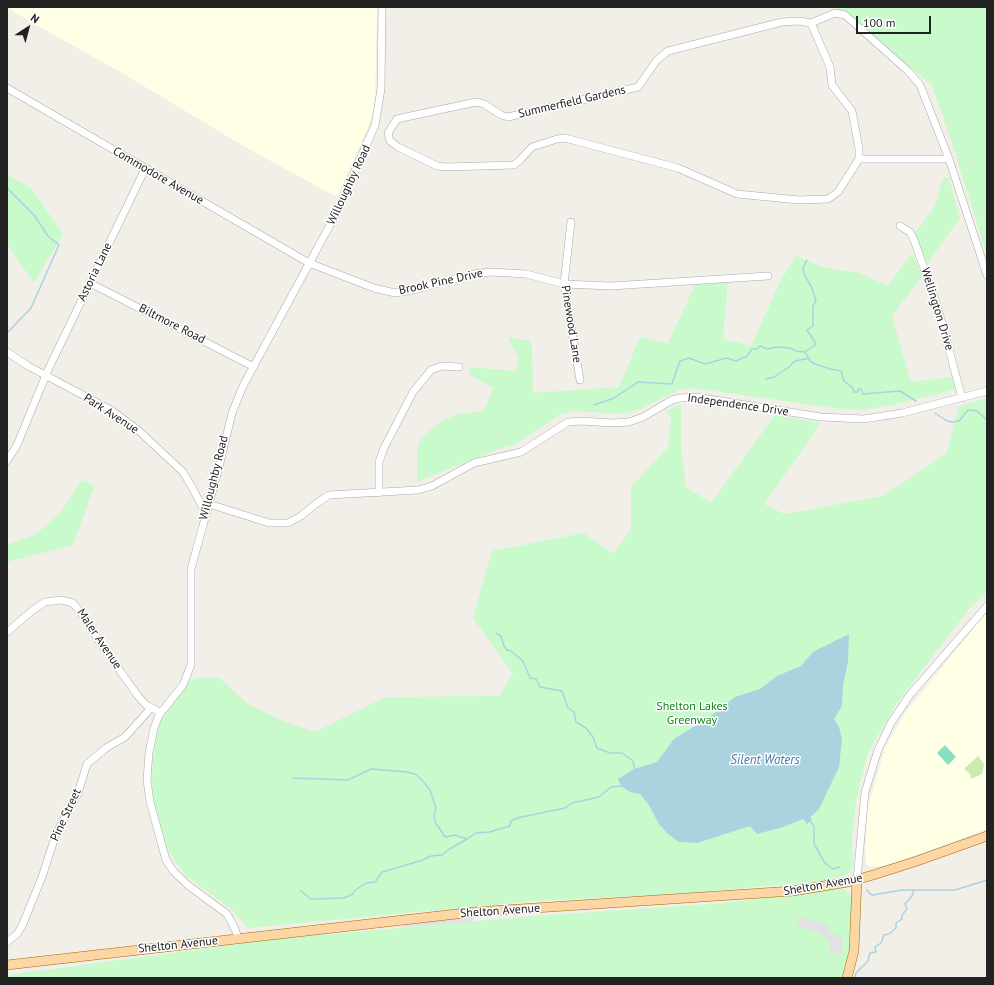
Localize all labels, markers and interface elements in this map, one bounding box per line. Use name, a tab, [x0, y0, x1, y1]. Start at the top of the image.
north arrow	[8, 8, 48, 48]
scale bar	[858, 8, 933, 34]
text: N	[28, 10, 42, 26]
text: 100 m	[863, 15, 896, 30]
street label: Summerfield Gardens	[517, 83, 627, 121]
street label: Willoughby Road	[324, 143, 374, 227]
street label: Commodore Avenue	[110, 144, 206, 208]
street label: Astoria Lane	[75, 240, 115, 304]
street label: Brook Pine Drive	[398, 266, 484, 298]
street label: Wellington Drive	[918, 266, 956, 352]
street label: Pinewood Lane	[558, 284, 584, 364]
street label: Biltmore Road	[136, 301, 208, 347]
street label: Park Avenue	[81, 391, 141, 437]
street label: Independence Drive	[686, 391, 790, 419]
street label: Willoughby Road	[197, 434, 231, 522]
street label: Maler Avenue	[74, 606, 124, 672]
park label: Shelton Lakes Greenway	[656, 700, 728, 728]
water label: Silent Waters	[730, 752, 800, 768]
street label: Pine Street	[48, 786, 84, 844]
street label: Shelton Avenue	[782, 871, 864, 899]
street label: Shelton Avenue	[460, 901, 540, 921]
street label: Shelton Avenue	[137, 934, 219, 956]

